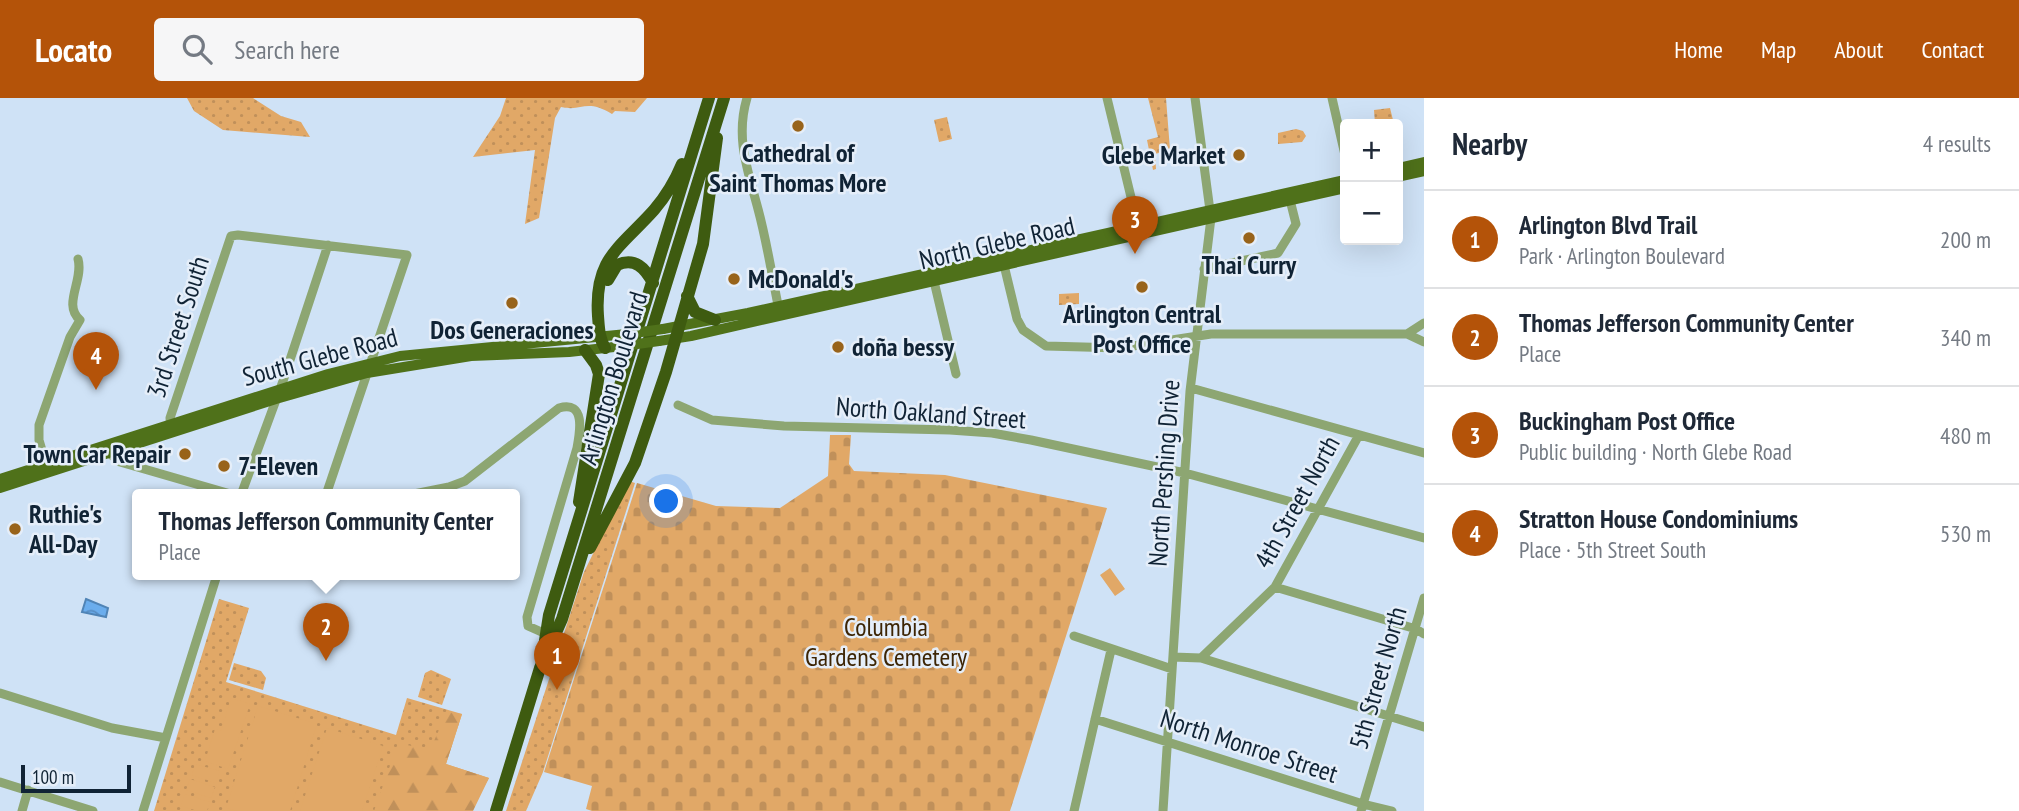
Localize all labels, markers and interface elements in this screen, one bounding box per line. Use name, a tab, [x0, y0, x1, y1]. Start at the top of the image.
search box	[154, 18, 644, 81]
text: Locato	[35, 28, 112, 71]
icon: search	[178, 30, 216, 68]
text: Search here	[234, 33, 340, 66]
text: Home	[1674, 34, 1723, 65]
text: Map	[1761, 34, 1796, 65]
text: About	[1834, 34, 1883, 65]
text: Contact	[1921, 34, 1984, 65]
marker: Cathedral of Saint Thomas More	[790, 118, 806, 134]
map controls	[1340, 119, 1403, 245]
button: +	[1340, 119, 1403, 182]
text: Nearby	[1452, 124, 1527, 163]
text: 4 results	[1923, 129, 1991, 158]
place label: Cathedral of Saint Thomas More	[709, 136, 887, 199]
place label: Glebe Market	[1102, 138, 1225, 171]
marker: Glebe Market	[1231, 147, 1247, 163]
button: −	[1340, 182, 1403, 245]
pin: 3	[1112, 196, 1158, 254]
text: Arlington Blvd Trail	[1519, 208, 1697, 241]
street label: North Glebe Road	[916, 209, 1078, 276]
text: 1	[1470, 225, 1481, 254]
text: 200 m	[1940, 225, 1991, 254]
marker: Thai Curry	[1241, 230, 1257, 246]
text: Park · Arlington Boulevard	[1519, 241, 1725, 270]
place label: Thai Curry	[1202, 248, 1297, 281]
street label: 3rd Street South	[139, 252, 216, 402]
place label: McDonald's	[748, 262, 853, 295]
marker: McDonald's	[726, 271, 742, 287]
marker: Arlington Central Post Office	[1134, 279, 1150, 295]
street label: Arlington Boulevard	[571, 288, 654, 468]
marker: Dos Generaciones	[504, 295, 520, 311]
place label: Arlington Central Post Office	[1062, 297, 1222, 360]
text: Thomas Jefferson Community Center	[1519, 306, 1854, 339]
place label: Dos Generaciones	[430, 313, 594, 346]
street label: South Glebe Road	[239, 320, 401, 393]
text: 2	[1470, 323, 1481, 352]
text: 340 m	[1940, 323, 1991, 352]
place label: doña bessy	[852, 330, 955, 363]
pin: 4	[73, 332, 119, 390]
marker: doña bessy	[830, 339, 846, 355]
text: Place	[1519, 339, 1561, 368]
street label: North Pershing Drive	[1141, 378, 1186, 567]
street label: North Oakland Street	[835, 389, 1027, 436]
text: Buckingham Post Office	[1519, 404, 1735, 437]
text: 3	[1470, 421, 1481, 450]
text: 480 m	[1940, 421, 1991, 450]
street label: 4th Street North	[1247, 430, 1347, 574]
place label: Town Car Repair	[23, 437, 171, 470]
text: Public building · North Glebe Road	[1519, 437, 1792, 466]
marker: Town Car Repair	[177, 446, 193, 462]
place label: 7-Eleven	[238, 449, 318, 482]
marker: 7-Eleven	[216, 458, 232, 474]
your location	[649, 484, 683, 518]
popup	[132, 489, 520, 580]
place label: Ruthie's All-Day	[28, 497, 102, 560]
text: Stratton House Condominiums	[1519, 502, 1798, 535]
text: Thomas Jefferson Community Center	[159, 504, 493, 537]
text: 4	[1470, 519, 1481, 548]
text: 530 m	[1940, 519, 1991, 548]
marker: Ruthie's All-Day	[7, 521, 23, 537]
text: Place · 5th Street South	[1519, 535, 1706, 564]
text: Place	[159, 537, 201, 566]
pin: 2	[303, 603, 349, 661]
street label: 5th Street North	[1341, 603, 1414, 753]
park label: Columbia Gardens Cemetery	[805, 610, 967, 673]
pin: 1	[534, 632, 580, 690]
street label: North Monroe Street	[1156, 701, 1342, 790]
scale bar	[21, 762, 131, 794]
text: 100 m	[32, 765, 74, 789]

